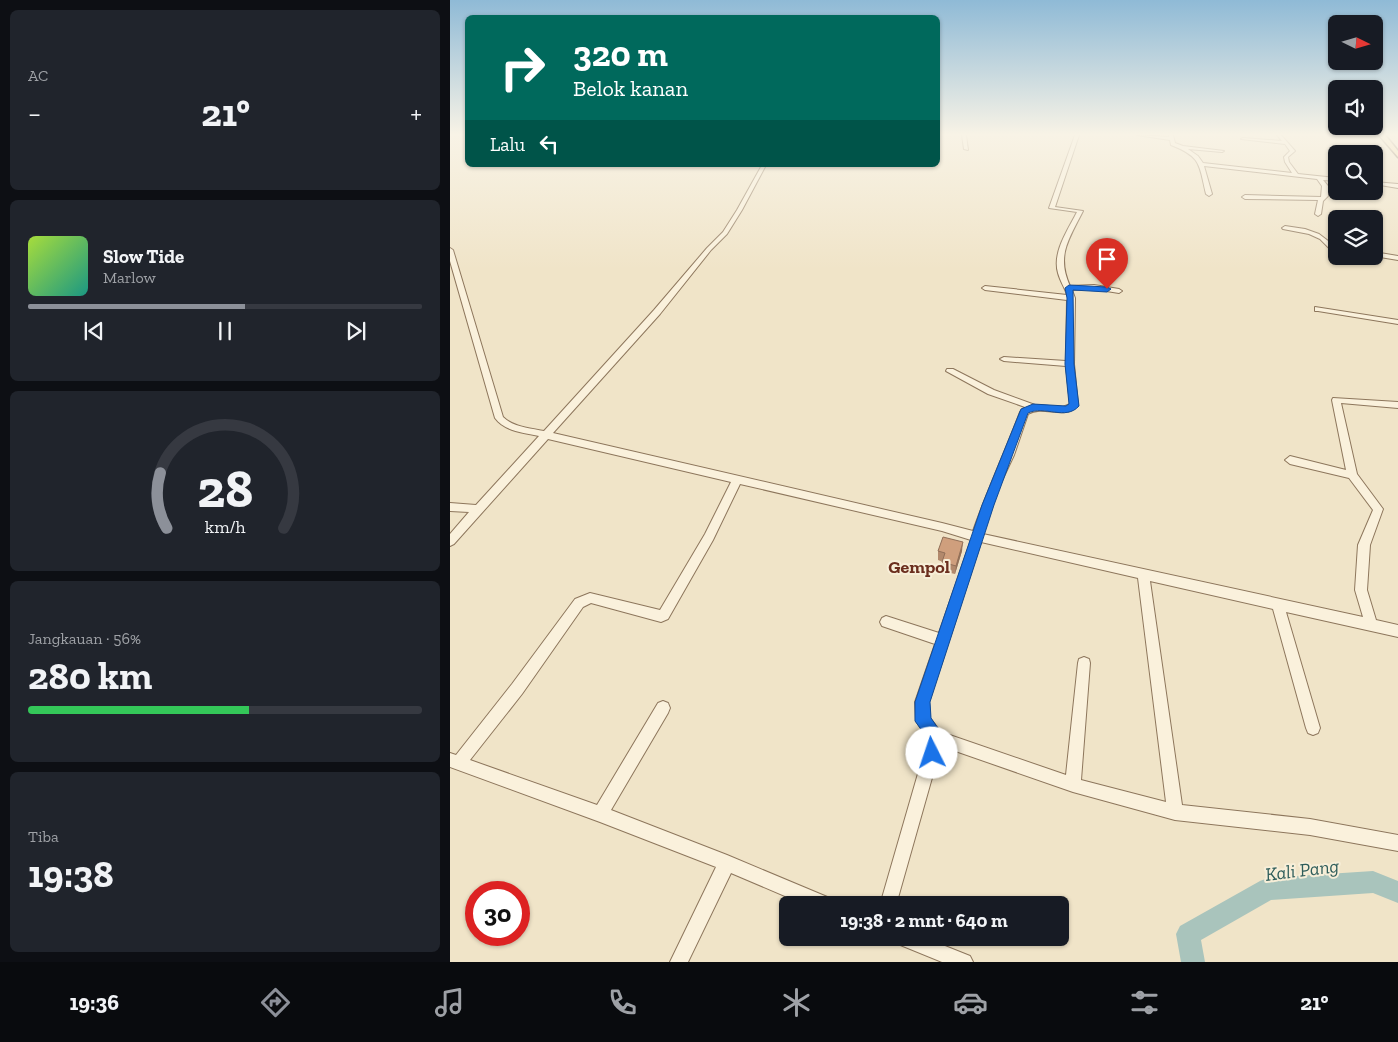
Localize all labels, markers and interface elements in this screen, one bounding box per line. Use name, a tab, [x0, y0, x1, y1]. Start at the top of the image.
north arrow	[1328, 15, 1382, 70]
map controls	[1328, 15, 1383, 265]
text: 320 m	[573, 33, 668, 75]
icon: right	[490, 35, 555, 100]
text: AC	[28, 66, 48, 85]
text: Belok kanan	[573, 75, 688, 102]
button: sound	[1328, 80, 1383, 135]
text: 21°	[201, 90, 250, 136]
text: −	[28, 97, 41, 130]
text: +	[410, 97, 422, 130]
icon: left	[535, 130, 563, 158]
text: Lalu	[490, 133, 525, 156]
button: search	[1328, 145, 1383, 200]
button: layers	[1328, 210, 1383, 265]
pin	[1086, 238, 1128, 289]
text: Slow Tide	[103, 245, 184, 268]
icon: arrive	[1093, 245, 1121, 273]
text: Marlow	[103, 268, 156, 287]
icon: previous	[80, 317, 108, 345]
icon: pause	[211, 317, 239, 345]
icon: next	[342, 317, 370, 345]
text: 28	[197, 458, 253, 520]
text: km/h	[205, 516, 245, 538]
district label: Gempol	[888, 556, 950, 578]
text: Jangkauan · 56%	[28, 629, 141, 648]
text: 280 km	[28, 653, 152, 699]
position arrow	[905, 726, 957, 778]
text: Tiba	[28, 827, 59, 846]
text: 19:38	[28, 851, 114, 897]
water label: Kali Pang	[1264, 854, 1341, 886]
speed limit sign: 30	[465, 881, 530, 946]
text: 19:38 · 2 mnt · 640 m	[840, 909, 1008, 932]
icon: directions	[258, 985, 293, 1020]
icon: music	[432, 985, 467, 1020]
icon: phone	[605, 985, 640, 1020]
icon: climate	[779, 985, 814, 1020]
icon: car	[953, 985, 988, 1020]
icon: filters	[1127, 985, 1162, 1020]
text: 19:36	[69, 989, 119, 1016]
text: 21°	[1300, 989, 1329, 1016]

